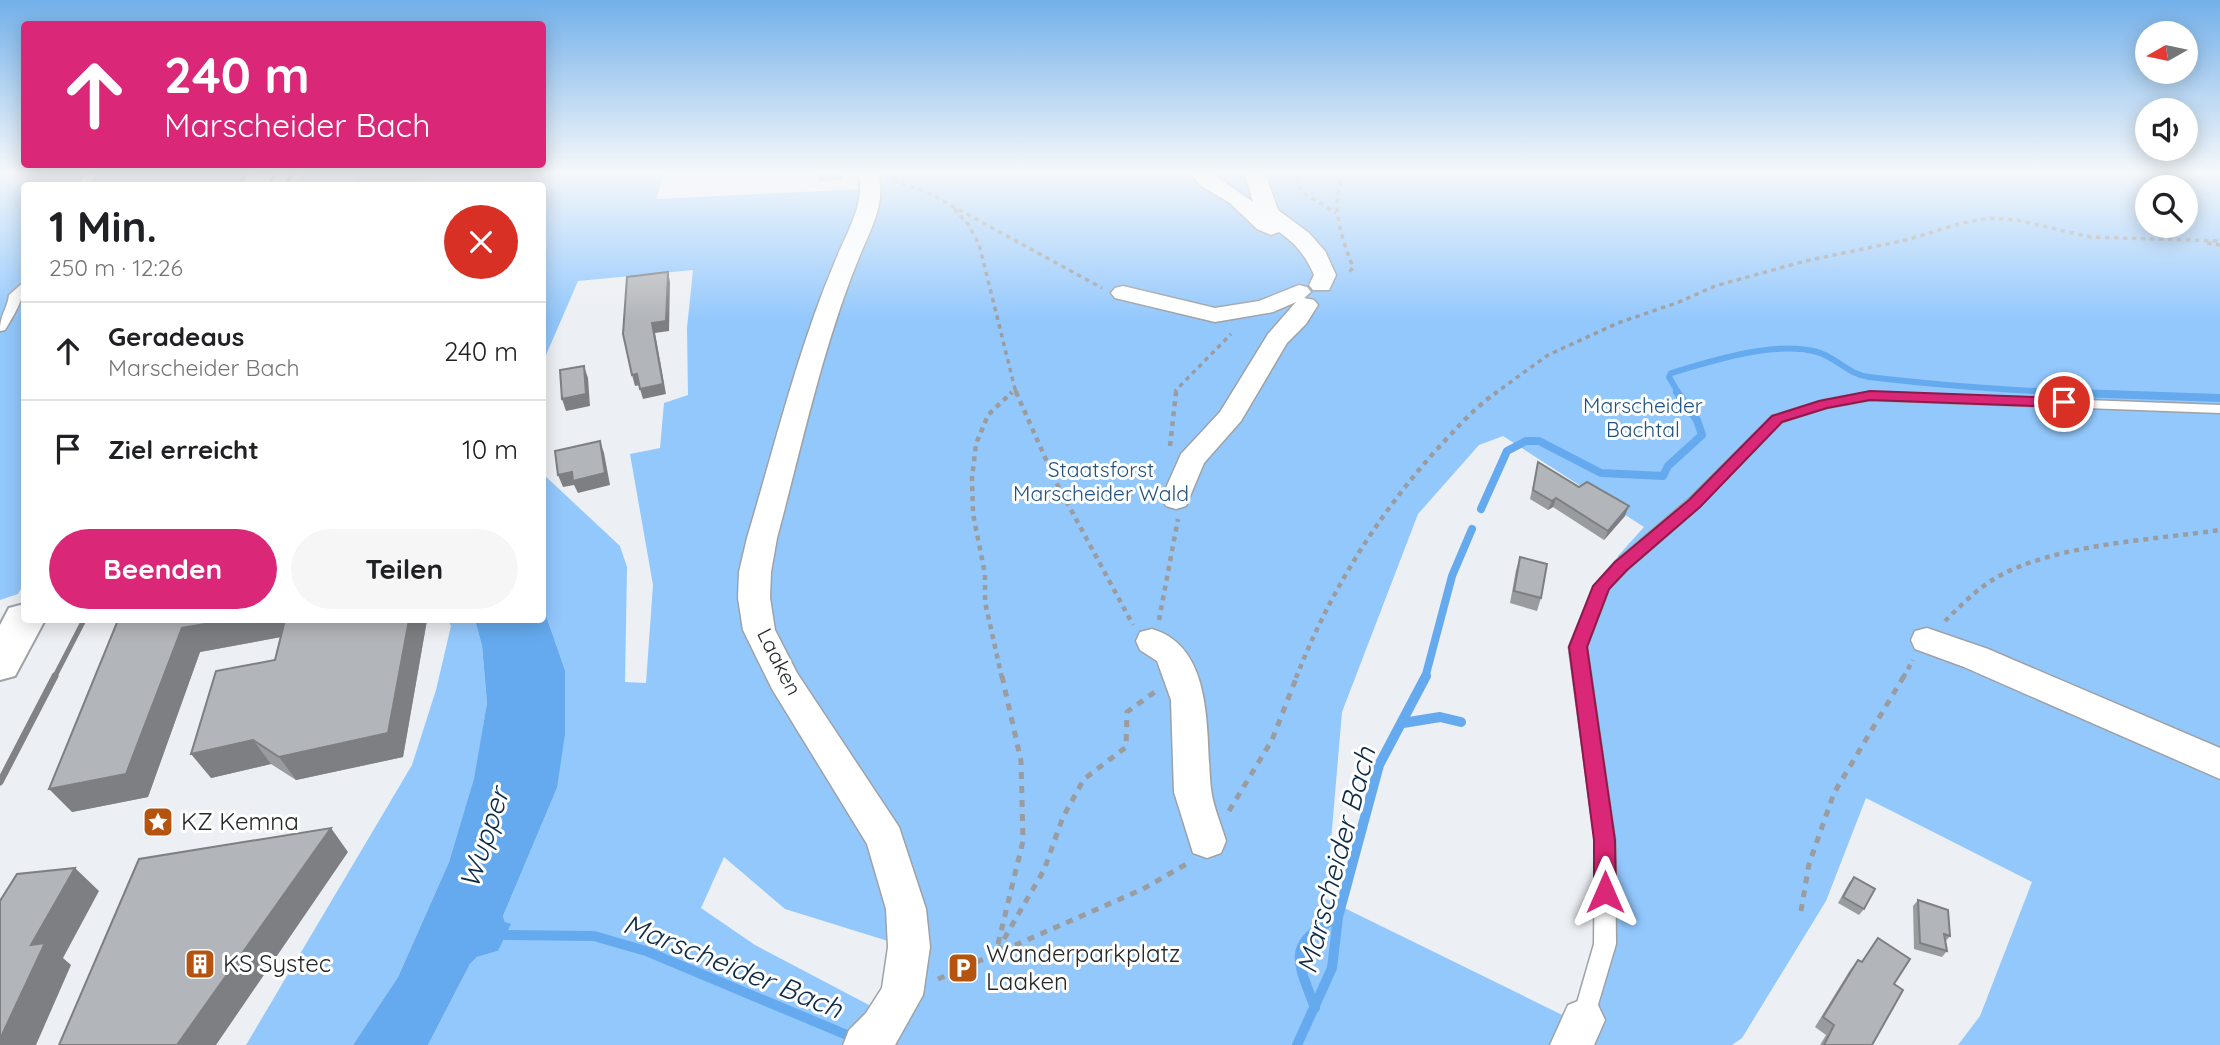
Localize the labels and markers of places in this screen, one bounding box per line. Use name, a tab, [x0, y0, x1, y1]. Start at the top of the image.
pin	[2034, 372, 2094, 432]
place icon: KZ Kemna	[141, 805, 175, 839]
place label: KZ Kemna	[181, 806, 299, 836]
place label: Wanderparkplatz Laaken	[986, 938, 1180, 996]
building icon: KS Systec	[183, 947, 217, 981]
place label: KS Systec	[223, 948, 331, 978]
parking icon: Wanderparkplatz Laaken	[946, 951, 980, 985]

